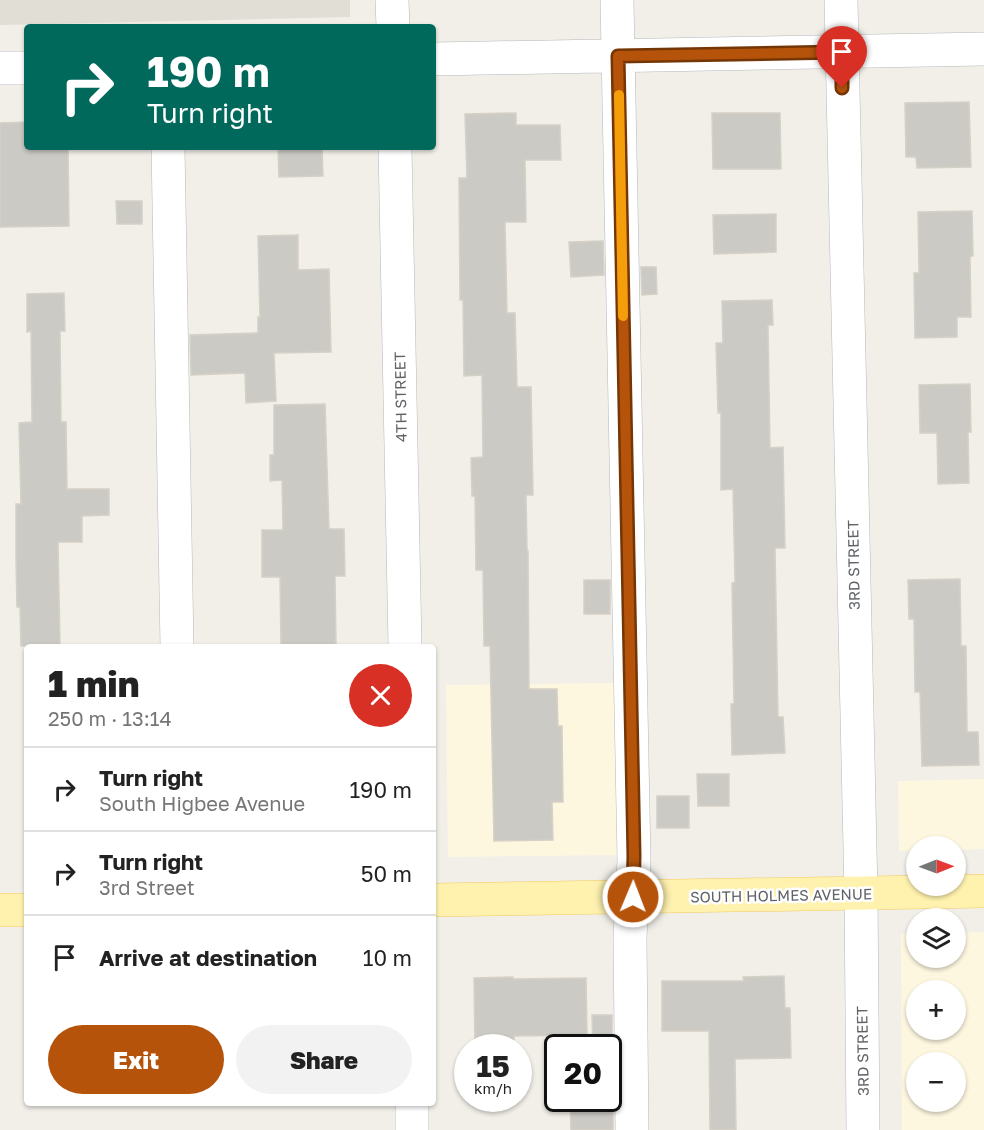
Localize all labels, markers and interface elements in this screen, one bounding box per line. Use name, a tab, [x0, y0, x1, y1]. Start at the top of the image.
pin	[816, 26, 867, 88]
icon: arrive	[825, 35, 858, 68]
text: 190 m	[147, 46, 270, 96]
icon: right	[48, 48, 126, 126]
text: Turn right	[147, 97, 273, 129]
street label: 4TH STREET	[390, 352, 410, 442]
street label: 3RD STREET	[843, 520, 863, 610]
text: 1 min	[48, 662, 139, 705]
button: close	[349, 664, 412, 727]
text: 250 m · 13:14	[48, 706, 172, 730]
text: Turn right	[99, 764, 203, 791]
icon: right	[48, 773, 81, 806]
text: 190 m	[349, 776, 412, 803]
text: South Higbee Avenue	[99, 791, 305, 815]
north arrow	[906, 836, 966, 896]
map controls	[906, 836, 966, 1112]
text: Turn right	[99, 848, 203, 875]
icon: right	[48, 857, 81, 890]
text: 50 m	[361, 860, 412, 887]
position arrow	[601, 865, 665, 929]
text: 3rd Street	[99, 875, 195, 899]
street label: SOUTH HOLMES AVENUE	[690, 884, 872, 906]
button: layers	[906, 908, 966, 968]
icon: arrive	[48, 941, 81, 974]
text: Arrive at destination	[99, 944, 317, 971]
text: 10 m	[363, 944, 412, 971]
button: +	[906, 980, 966, 1040]
street label: 3RD STREET	[852, 1006, 872, 1096]
button: Exit	[48, 1025, 224, 1094]
button: Share	[236, 1025, 412, 1094]
speed limit sign: 20	[544, 1034, 622, 1112]
text: 15	[476, 1048, 510, 1084]
button: −	[906, 1052, 966, 1112]
text: km/h	[474, 1079, 512, 1097]

